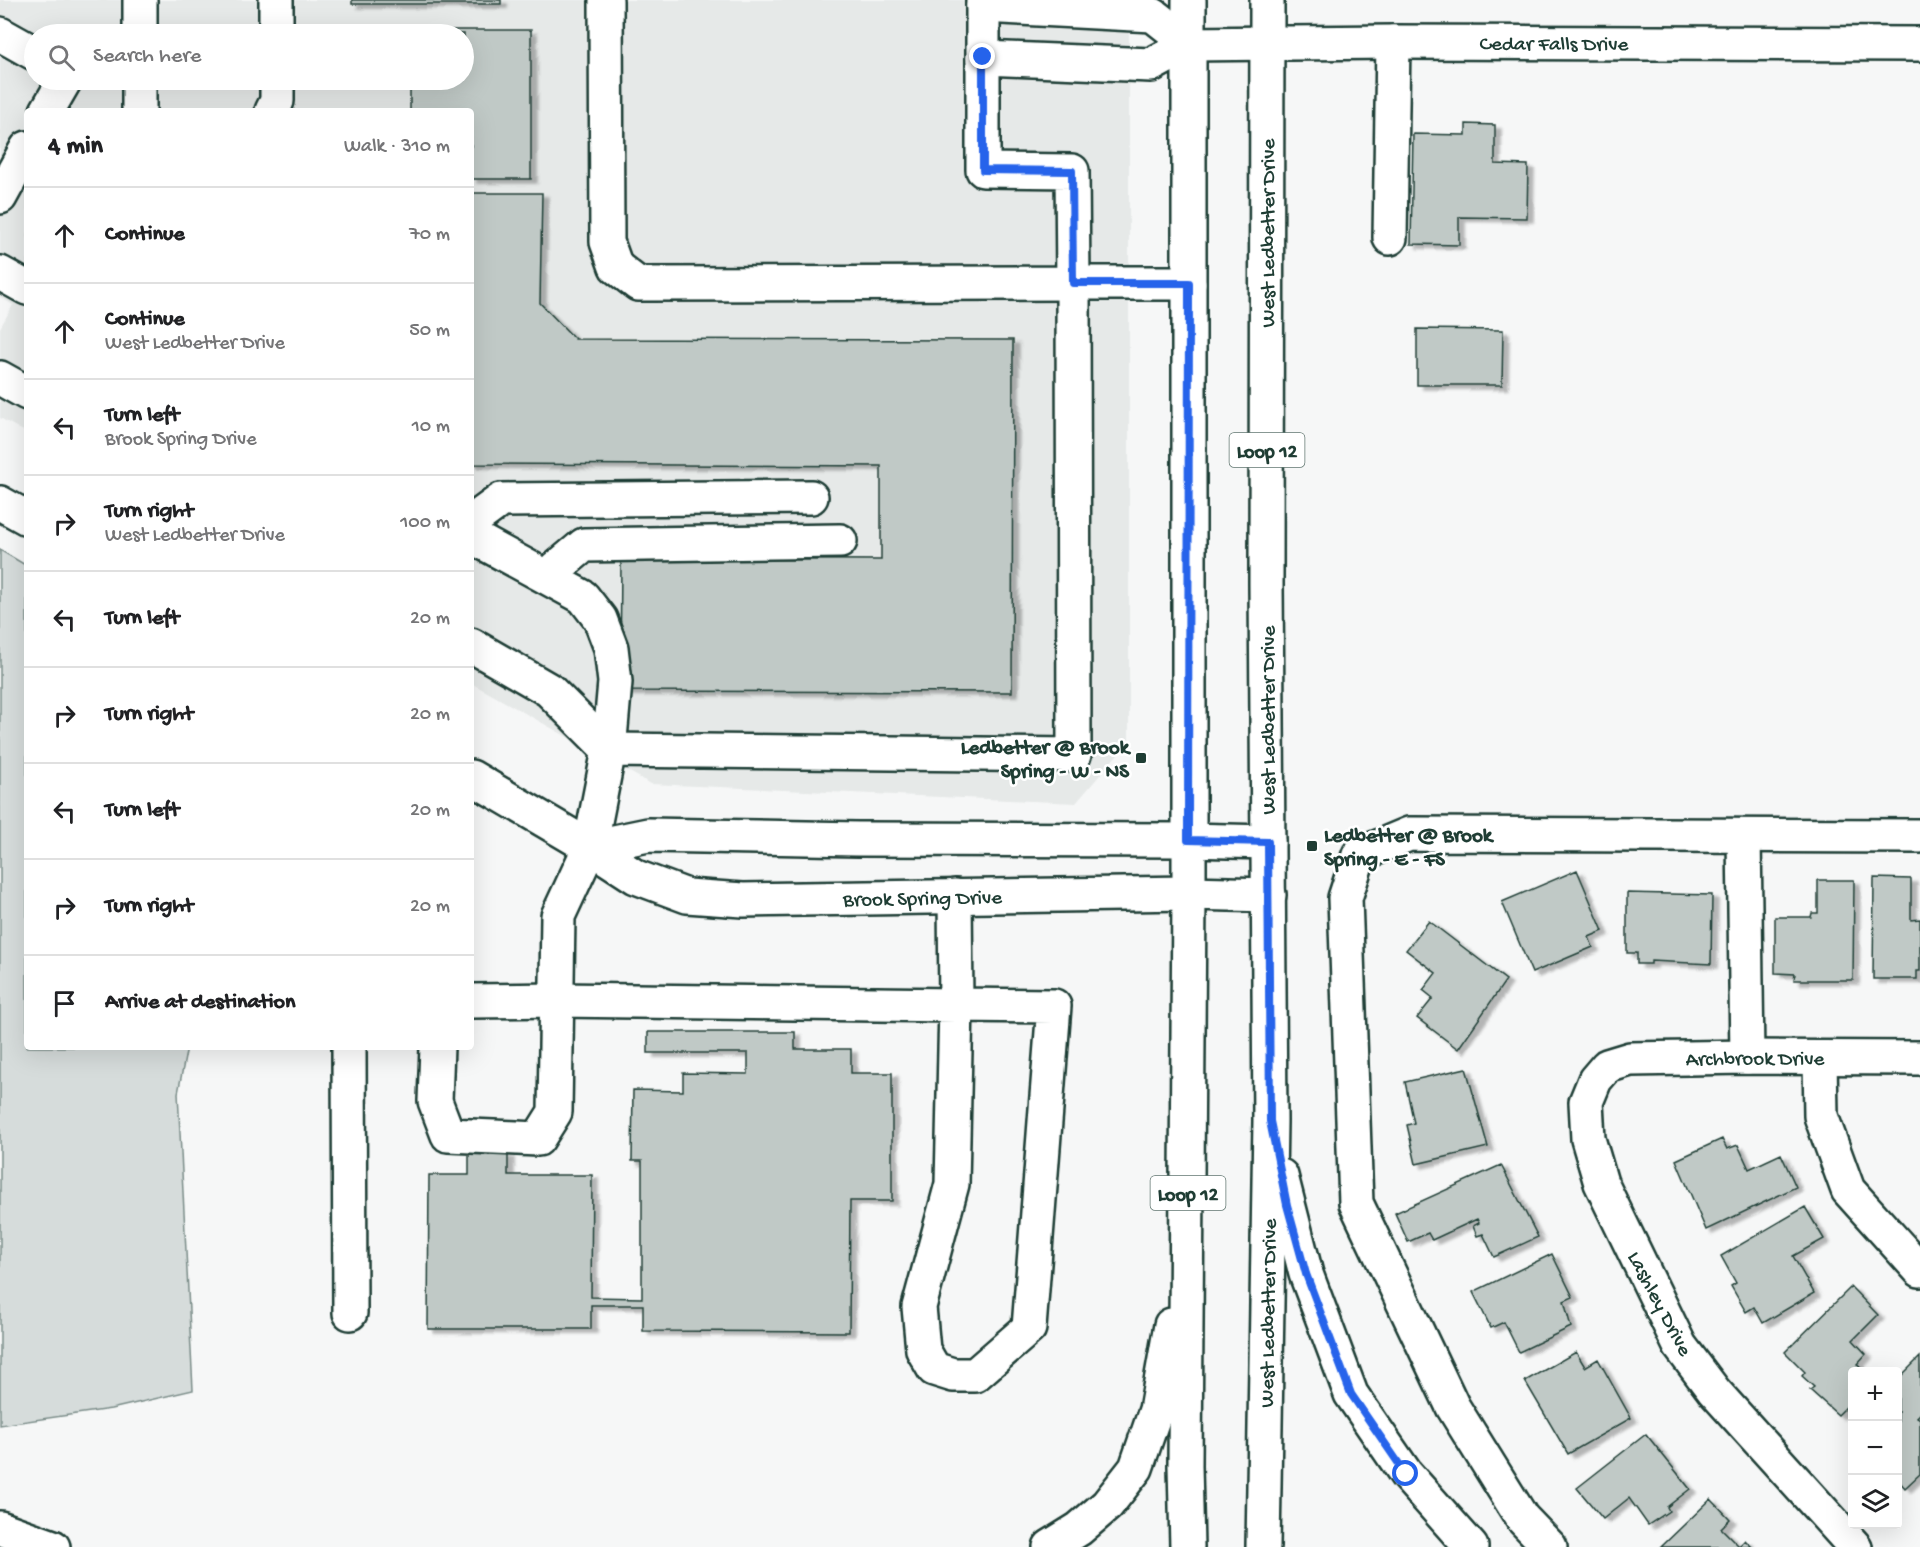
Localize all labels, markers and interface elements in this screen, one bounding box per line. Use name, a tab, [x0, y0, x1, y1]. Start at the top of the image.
search box	[24, 24, 474, 90]
street label: Cedar Falls Drive	[1479, 33, 1630, 59]
icon: search	[45, 41, 78, 74]
route end	[969, 43, 995, 69]
text: Search here	[93, 44, 201, 70]
text: 4 min	[48, 132, 103, 163]
text: Walk · 310 m	[344, 136, 450, 159]
street label: West Ledbetter Drive	[1257, 137, 1283, 328]
icon: ahead	[48, 219, 81, 252]
text: Continue	[105, 222, 185, 248]
text: 70 m	[409, 224, 450, 247]
text: Continue	[105, 307, 185, 333]
icon: ahead	[48, 315, 81, 348]
text: 50 m	[409, 320, 450, 343]
text: West Ledbetter Drive	[105, 333, 285, 356]
text: Turn left	[105, 403, 179, 429]
icon: left	[48, 411, 81, 444]
text: 10 m	[412, 416, 450, 439]
text: Brook Spring Drive	[105, 429, 256, 452]
road number: Loop 12	[1230, 433, 1304, 467]
text: Turn right	[105, 499, 193, 525]
icon: right	[48, 507, 81, 540]
text: 100 m	[400, 512, 450, 535]
text: West Ledbetter Drive	[105, 525, 285, 548]
icon: left	[48, 603, 81, 636]
text: Turn left	[105, 606, 179, 632]
text: 20 m	[410, 608, 450, 631]
street label: West Ledbetter Drive	[1258, 624, 1283, 814]
icon: right	[48, 699, 81, 732]
text: Turn right	[105, 702, 193, 728]
text: 20 m	[410, 704, 450, 727]
place label: Ledbetter @ Brook Spring - W - NS	[961, 737, 1132, 786]
marker: Ledbetter @ Brook Spring - W - NS	[1134, 751, 1148, 765]
icon: left	[48, 795, 81, 828]
text: Turn left	[105, 798, 179, 824]
text: 20 m	[410, 800, 450, 823]
place label: Ledbetter @ Brook Spring - E - FS	[1324, 825, 1495, 874]
marker: Ledbetter @ Brook Spring - E - FS	[1305, 839, 1319, 853]
street label: Brook Spring Drive	[842, 887, 1003, 914]
icon: right	[48, 891, 81, 924]
text: Turn right	[105, 894, 193, 920]
text: 20 m	[410, 896, 450, 919]
icon: arrive	[48, 987, 81, 1020]
text: Arrive at destination	[105, 990, 295, 1016]
street label: Archbrook Drive	[1685, 1048, 1826, 1074]
road number: Loop 12	[1150, 1176, 1226, 1210]
street label: West Ledbetter Drive	[1256, 1217, 1284, 1408]
street label: Lashley Drive	[1620, 1248, 1696, 1362]
map controls	[1848, 1367, 1902, 1529]
button: +	[1848, 1367, 1902, 1421]
button: −	[1848, 1421, 1902, 1475]
route start	[1392, 1460, 1418, 1486]
button: layers	[1848, 1475, 1902, 1529]

